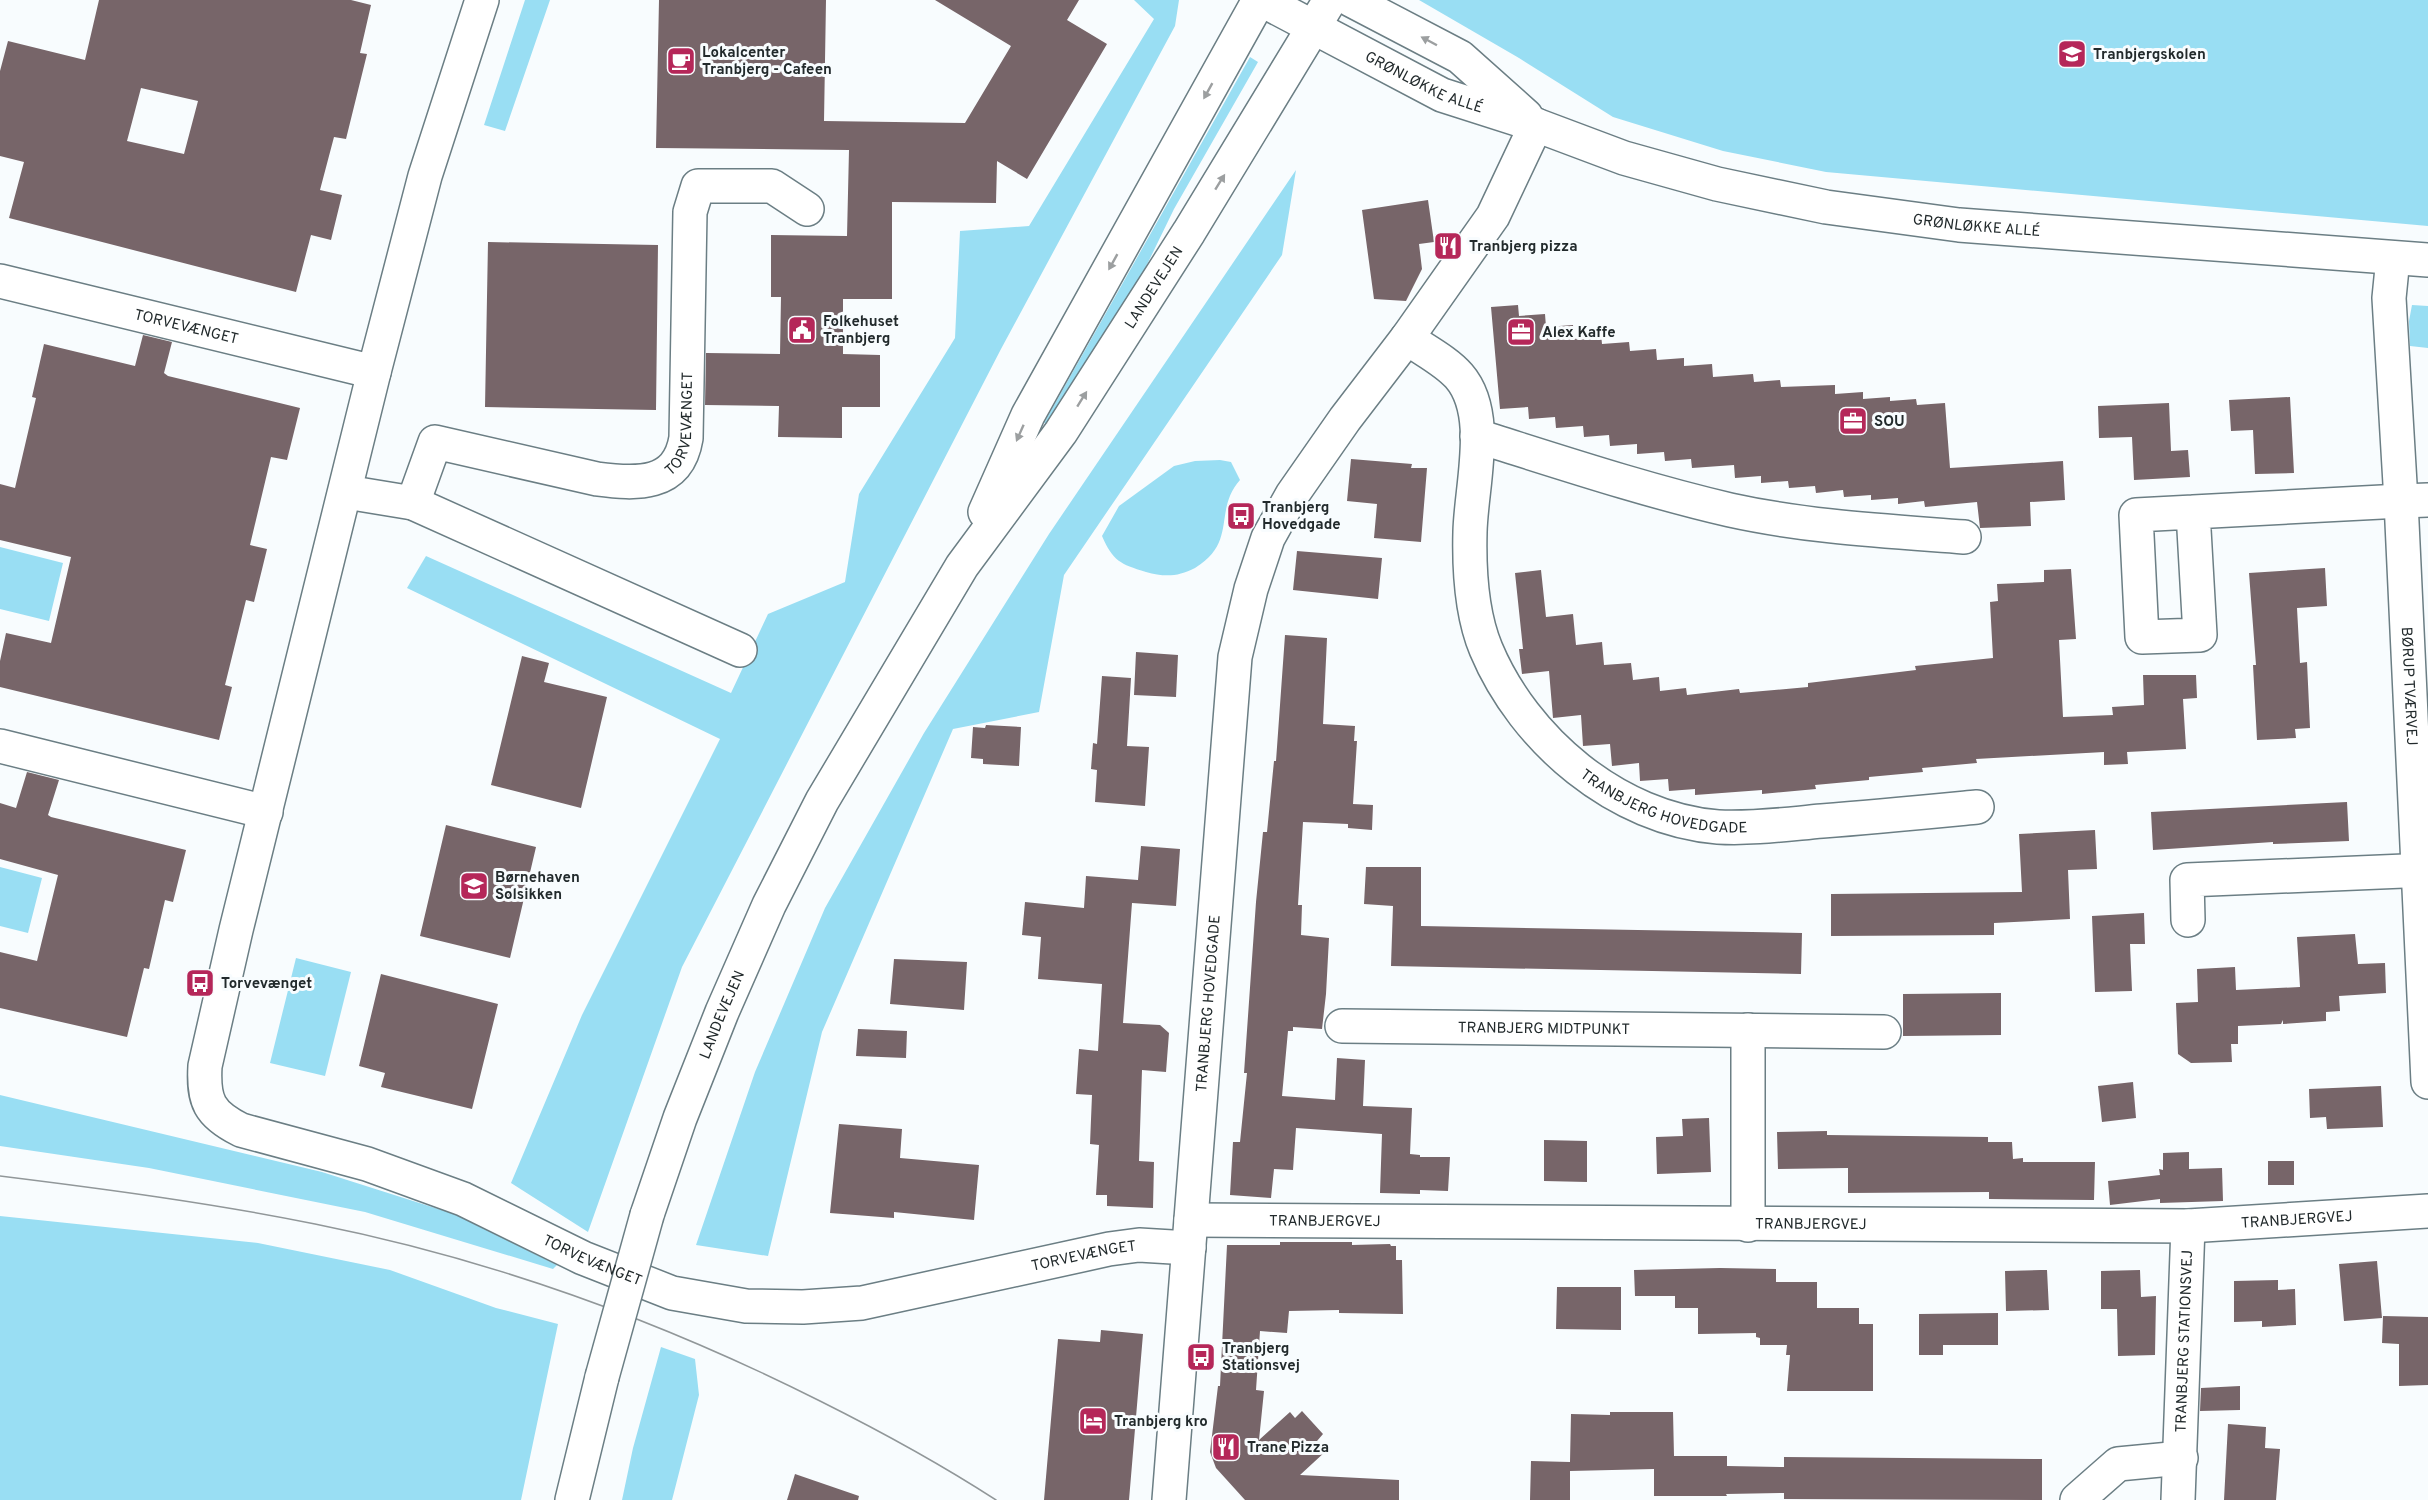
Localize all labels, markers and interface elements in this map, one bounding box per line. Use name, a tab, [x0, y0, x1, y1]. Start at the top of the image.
one-way arrow	[1420, 36, 1437, 46]
school or university icon: Tranbjergskolen	[2056, 38, 2088, 70]
place label: Lokalcenter Tranbjerg - Cafeen	[702, 44, 832, 80]
cafe icon: Lokalcenter Tranbjerg - Cafeen	[665, 45, 697, 77]
place label: Tranbjergskolen	[2093, 46, 2206, 65]
street label: GRØNLØKKE ALLÉ	[1361, 48, 1485, 118]
one-way arrow	[1203, 83, 1213, 100]
one-way arrow	[1214, 174, 1225, 190]
street label: GRØNLØKKE ALLÉ	[1912, 211, 2041, 242]
restaurant icon: Tranbjerg pizza	[1432, 230, 1464, 262]
place label: Tranbjerg pizza	[1469, 238, 1578, 257]
street label: LANDEVEJEN	[1122, 243, 1188, 333]
one-way arrow	[1108, 254, 1118, 271]
street label: TORVEVÆNGET	[132, 306, 240, 350]
place label: Folkehuset Tranbjerg	[823, 313, 899, 349]
public building icon: Folkehuset Tranbjerg	[786, 314, 818, 346]
office icon: Alex Kaffe	[1505, 316, 1537, 348]
place label: Alex Kaffe	[1542, 324, 1616, 343]
street label: TORVEVÆNGET	[662, 372, 698, 481]
one-way arrow	[1077, 391, 1088, 407]
office icon: SOU	[1837, 405, 1869, 437]
place label: SOU	[1874, 413, 1905, 432]
one-way arrow	[1015, 424, 1024, 442]
place label: Tranbjerg Hovedgade	[1262, 499, 1341, 535]
bus stop icon: Tranbjerg Hovedgade	[1225, 500, 1257, 532]
street label: BØRUP TVÆRVEJ	[2396, 626, 2420, 746]
street label: TRANBJERG HOVEDGADE	[1576, 766, 1748, 838]
place label: Børnehaven Solsikken	[495, 869, 580, 905]
school or university icon: Børnehaven Solsikken	[458, 870, 490, 902]
street label: TRANBJERG HOVEDGADE	[1193, 914, 1226, 1093]
bus stop icon: Torvevænget	[184, 967, 216, 999]
street label: LANDEVEJEN	[696, 968, 750, 1062]
place label: Torvevænget	[221, 975, 312, 994]
street label: TRANBJERG MIDTPUNKT	[1458, 1019, 1630, 1040]
street label: TRANBJERGVEJ	[2241, 1208, 2353, 1234]
street label: TRANBJERGVEJ	[1269, 1212, 1381, 1232]
street label: TRANBJERGVEJ	[1755, 1215, 1867, 1235]
street label: TORVEVÆNGET	[539, 1232, 645, 1291]
street label: TORVEVÆNGET	[1030, 1237, 1137, 1277]
street label: TRANBJERG STATIONSVEJ	[2172, 1249, 2198, 1433]
place label: Tranbjerg Stationsvej	[1222, 1340, 1300, 1376]
bus stop icon: Tranbjerg Stationsvej	[1185, 1341, 1217, 1373]
hotel icon: Tranbjerg kro	[1077, 1405, 1109, 1437]
place label: Tranbjerg kro	[1114, 1413, 1208, 1432]
restaurant icon: Trane Pizza	[1210, 1431, 1242, 1463]
place label: Trane Pizza	[1247, 1439, 1329, 1458]

